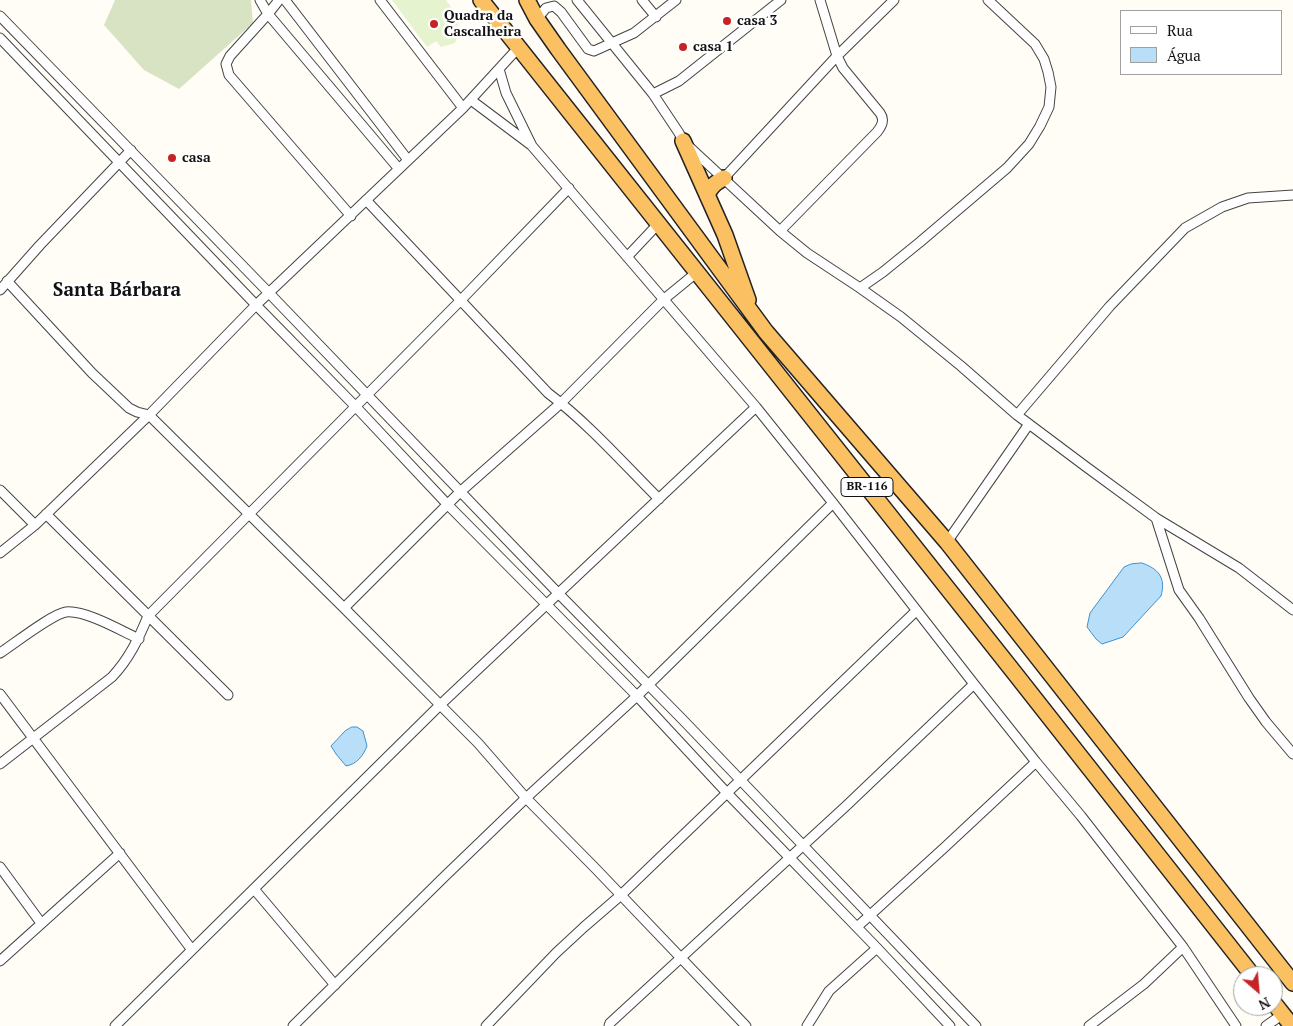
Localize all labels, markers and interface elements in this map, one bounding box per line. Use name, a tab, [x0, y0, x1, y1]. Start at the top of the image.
place label: Quadra da Cascalheira	[444, 8, 521, 40]
legend	[1120, 10, 1283, 75]
place label: casa 3	[737, 13, 777, 29]
marker: casa 3	[721, 15, 733, 27]
marker: Quadra da Cascalheira	[428, 18, 440, 30]
text: Rua	[1167, 20, 1193, 40]
place label: casa 1	[693, 39, 733, 55]
marker: casa 1	[677, 41, 689, 53]
text: Água	[1167, 45, 1201, 65]
place label: casa	[182, 150, 211, 166]
marker: casa	[166, 152, 178, 164]
district label: Santa Bárbara	[53, 280, 181, 302]
road number: BR-116	[841, 478, 893, 497]
north arrow	[1233, 966, 1283, 1016]
text: N	[1256, 993, 1274, 1015]

